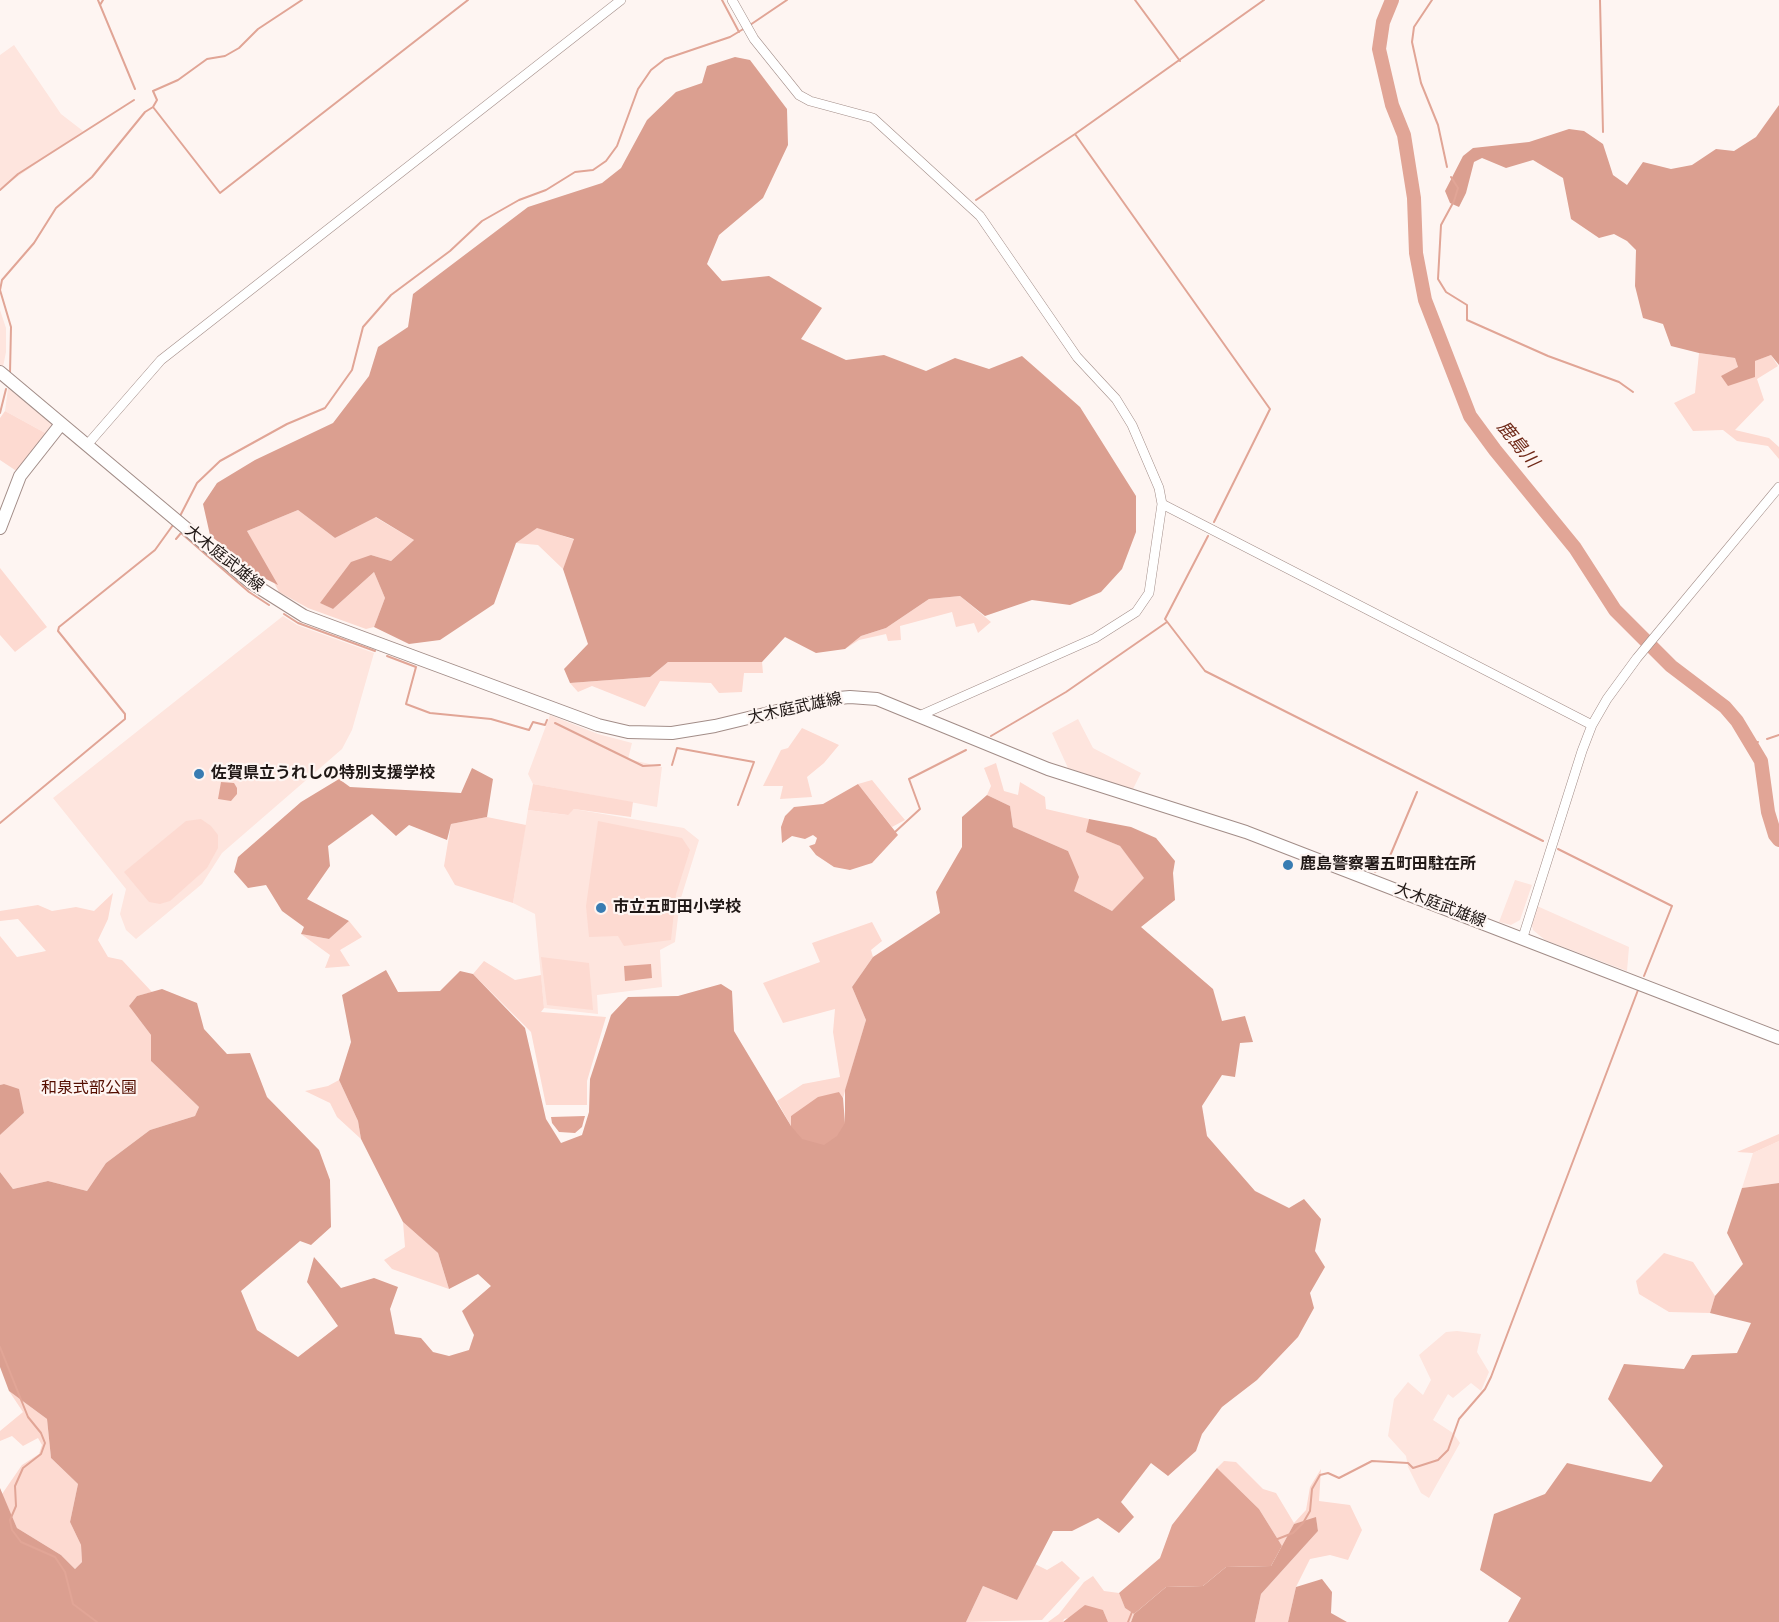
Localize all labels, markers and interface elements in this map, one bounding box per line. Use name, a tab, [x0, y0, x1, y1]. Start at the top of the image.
water label: 鹿島川	[1492, 417, 1542, 473]
street label: 大木庭武雄線	[181, 521, 267, 597]
street label: 大木庭武雄線	[746, 690, 844, 728]
place label: 佐賀県立うれしの特別支援学校	[211, 764, 435, 784]
marker: 佐賀県立うれしの特別支援学校	[192, 767, 206, 781]
place label: 鹿島警察署五町田駐在所	[1300, 855, 1476, 875]
marker: 鹿島警察署五町田駐在所	[1281, 858, 1295, 872]
street label: 大木庭武雄線	[1392, 880, 1488, 932]
place label: 市立五町田小学校	[613, 898, 741, 918]
marker: 市立五町田小学校	[594, 901, 608, 915]
park label: 和泉式部公園	[41, 1079, 137, 1099]

